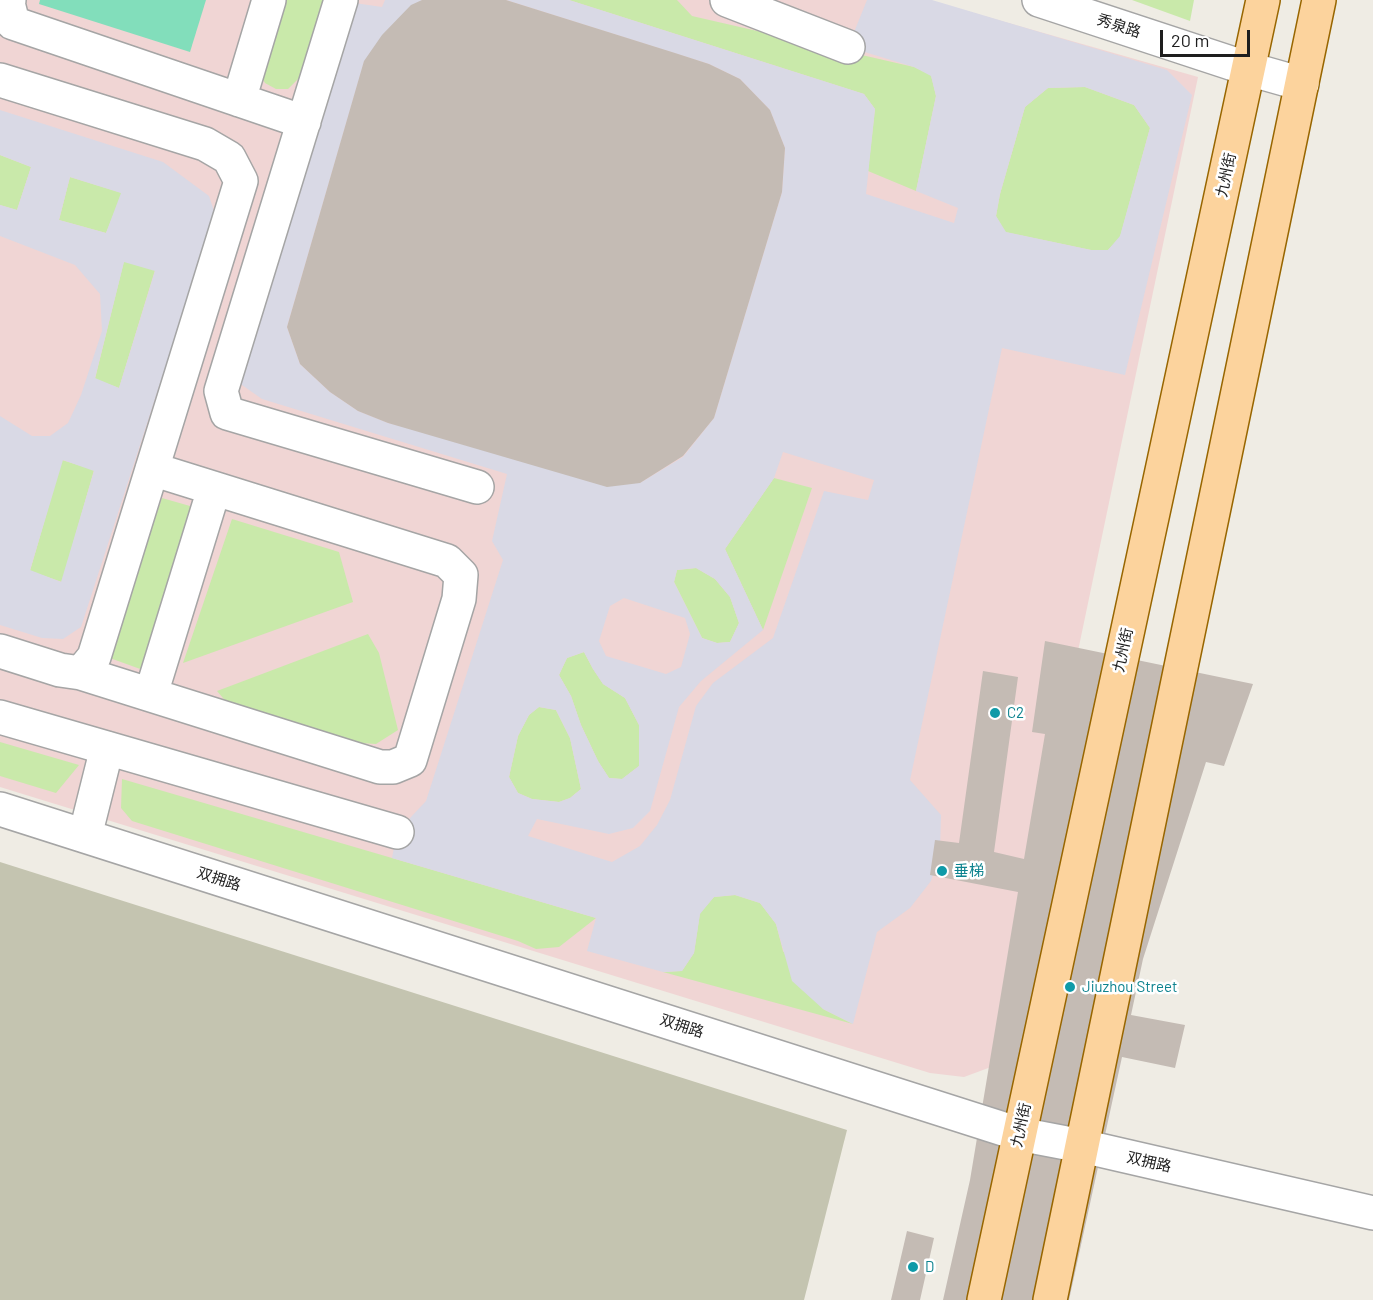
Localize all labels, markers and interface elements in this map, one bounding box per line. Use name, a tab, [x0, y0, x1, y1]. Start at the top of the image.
street label: 秀泉路	[1095, 10, 1143, 42]
scale bar	[1163, 18, 1253, 56]
text: 20 m	[1171, 29, 1209, 51]
street label: 九州街	[1213, 151, 1239, 199]
street label: 九州街	[1110, 626, 1136, 674]
place label: C2	[1007, 704, 1024, 722]
marker: C2	[988, 706, 1002, 720]
place label: 垂梯	[954, 862, 984, 880]
street label: 双拥路	[195, 863, 243, 895]
marker: 垂梯	[935, 864, 949, 878]
place label: Jiuzhou Street	[1082, 978, 1177, 996]
marker: Jiuzhou Street	[1063, 980, 1077, 994]
street label: 双拥路	[658, 1010, 706, 1042]
street label: 九州街	[1008, 1101, 1034, 1149]
street label: 双拥路	[1125, 1148, 1173, 1176]
place label: D	[925, 1258, 934, 1276]
marker: D	[906, 1260, 920, 1274]

